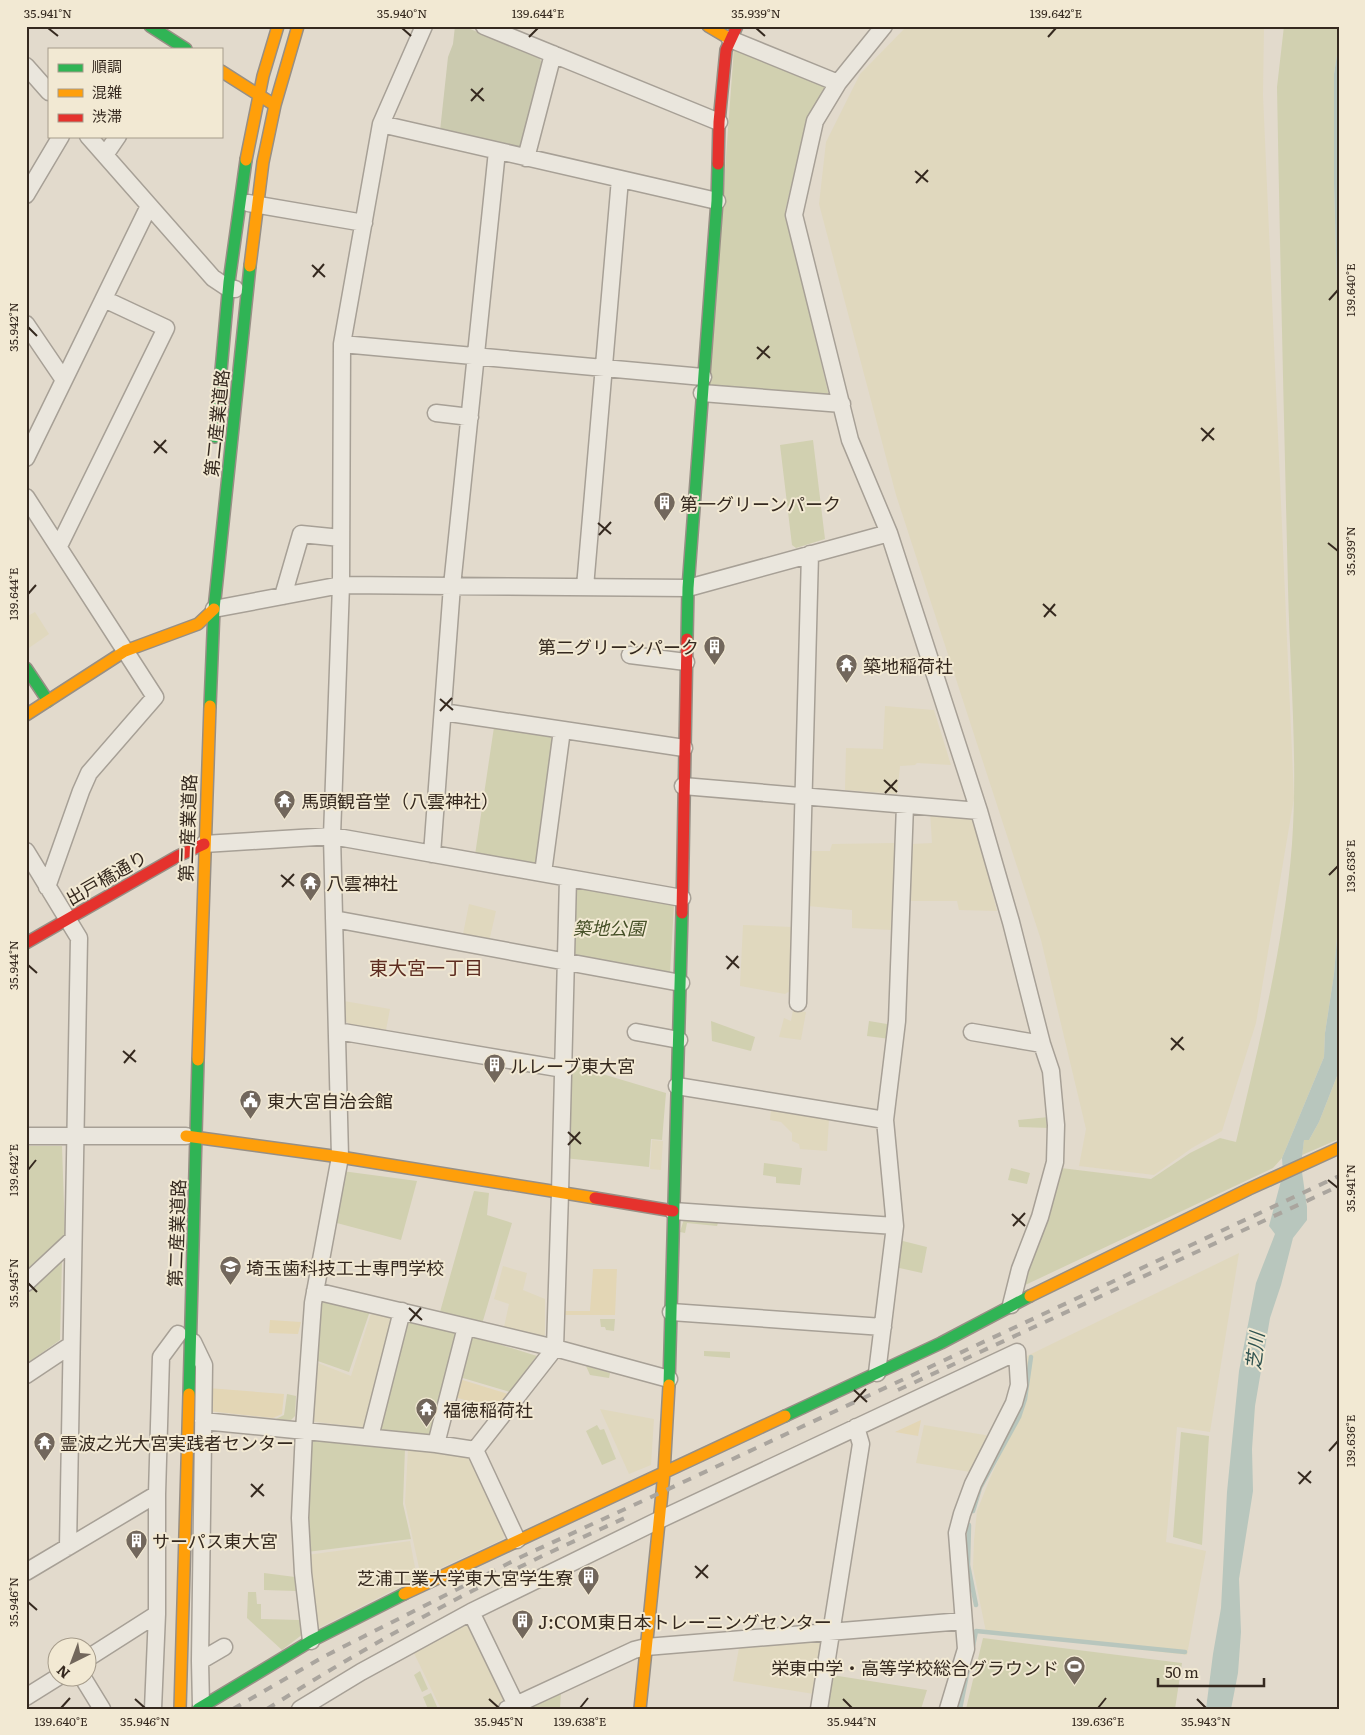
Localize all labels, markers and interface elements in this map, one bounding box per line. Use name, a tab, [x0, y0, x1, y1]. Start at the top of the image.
text: 35.941°N	[24, 4, 72, 22]
text: 35.940°N	[377, 4, 427, 22]
text: 139.644°E	[512, 4, 565, 22]
text: 35.939°N	[731, 4, 781, 22]
text: 139.642°E	[1030, 4, 1083, 22]
legend	[48, 48, 222, 138]
text: 順調	[92, 54, 122, 77]
text: 混雑	[92, 80, 122, 103]
text: 渋滞	[92, 104, 122, 127]
text: 139.640°E	[1341, 263, 1359, 317]
text: 35.942°N	[4, 302, 22, 352]
street label: 第二産業道路	[197, 368, 235, 478]
place label: 第一グリーンパーク	[680, 490, 841, 517]
building icon: 第一グリーンパーク	[652, 491, 676, 522]
text: 35.939°N	[1341, 526, 1359, 576]
text: 139.644°E	[4, 567, 22, 620]
place label: 第二グリーンパーク	[538, 633, 699, 660]
building icon: 第二グリーンパーク	[703, 634, 727, 665]
place label: 築地稲荷社	[863, 652, 953, 679]
temple icon: 築地稲荷社	[835, 653, 859, 684]
street label: 第二産業道路	[172, 774, 202, 882]
place label: 馬頭観音堂（八雲神社）	[301, 787, 499, 814]
temple icon: 馬頭観音堂（八雲神社）	[273, 788, 297, 819]
text: 139.638°E	[1341, 839, 1359, 892]
street label: 出戸橋通り	[60, 843, 152, 911]
place label: 八雲神社	[326, 869, 398, 896]
temple icon: 八雲神社	[298, 870, 322, 901]
park label: 築地公園	[573, 914, 648, 941]
text: 35.944°N	[4, 940, 22, 990]
district label: 東大宮一丁目	[369, 953, 483, 981]
place label: ルレーブ東大宮	[510, 1052, 635, 1079]
building icon: ルレーブ東大宮	[482, 1053, 506, 1084]
place label: 東大宮自治会館	[267, 1087, 393, 1114]
public building icon: 東大宮自治会館	[239, 1088, 263, 1119]
text: 139.642°E	[4, 1143, 22, 1196]
text: 35.941°N	[1341, 1164, 1359, 1212]
street label: 第二産業道路	[161, 1179, 191, 1287]
place label: 埼玉歯科技工士専門学校	[246, 1254, 444, 1281]
school or university icon: 埼玉歯科技工士専門学校	[218, 1255, 242, 1286]
text: 35.945°N	[4, 1258, 22, 1308]
water label: 芝川	[1238, 1329, 1270, 1371]
place label: 福徳稲荷社	[443, 1396, 533, 1423]
temple icon: 福徳稲荷社	[415, 1397, 439, 1428]
text: 139.636°E	[1341, 1414, 1359, 1467]
place label: 霊波之光大宮実践者センター	[60, 1429, 294, 1456]
temple icon: 霊波之光大宮実践者センター	[32, 1430, 56, 1461]
place label: サーパス東大宮	[152, 1527, 278, 1554]
building icon: サーパス東大宮	[124, 1528, 148, 1559]
place label: 芝浦工業大学東大宮学生寮	[357, 1564, 573, 1591]
building icon: 芝浦工業大学東大宮学生寮	[577, 1565, 601, 1596]
text: 35.946°N	[4, 1577, 22, 1627]
place label: J:COM東日本トレーニングセンター	[538, 1608, 832, 1635]
building icon: J:COM東日本トレーニングセンター	[510, 1609, 534, 1640]
north arrow	[48, 1638, 98, 1688]
place label: 栄東中学・高等学校総合グラウンド	[771, 1654, 1059, 1681]
sports icon: 栄東中学・高等学校総合グラウンド	[1063, 1655, 1087, 1686]
scale bar	[1158, 1655, 1264, 1687]
text: 50 m	[1165, 1660, 1199, 1683]
text: N	[51, 1661, 74, 1684]
text: 139.640°E	[34, 1712, 88, 1730]
text: 35.946°N	[120, 1712, 170, 1730]
text: 35.945°N	[474, 1712, 524, 1730]
text: 139.638°E	[554, 1712, 607, 1730]
text: 35.944°N	[827, 1712, 877, 1730]
text: 139.636°E	[1072, 1712, 1125, 1730]
text: 35.943°N	[1181, 1712, 1231, 1730]

